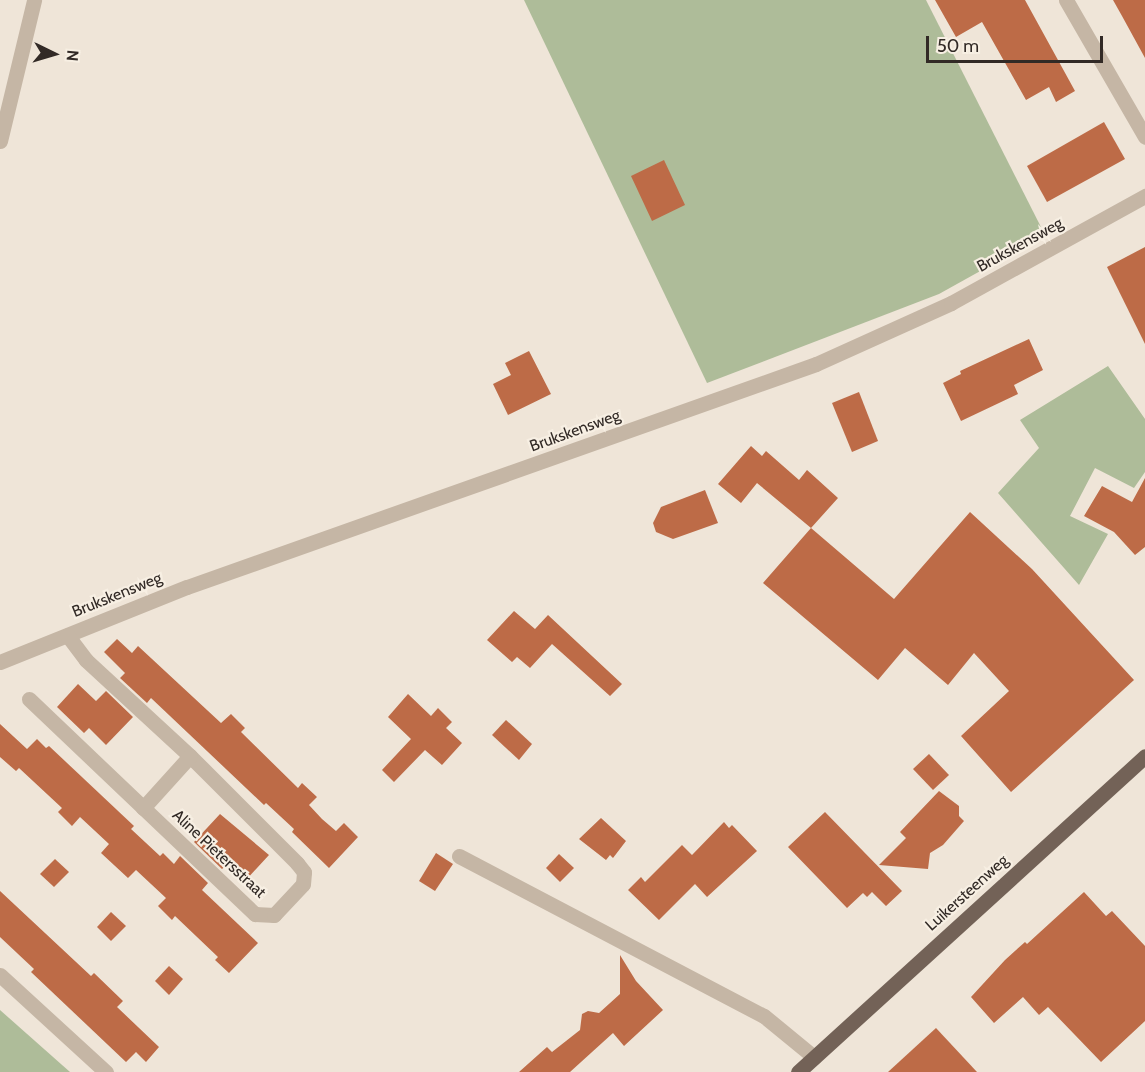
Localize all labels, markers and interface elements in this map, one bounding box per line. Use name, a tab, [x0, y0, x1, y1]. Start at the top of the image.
north arrow	[24, 24, 84, 84]
scale bar	[929, 24, 1106, 62]
text: 50 m	[937, 35, 979, 57]
text: N	[62, 49, 82, 62]
street label: Brukskensweg	[974, 214, 1066, 276]
street label: Brukskensweg	[527, 406, 623, 456]
street label: Brukskensweg	[69, 568, 165, 622]
street label: Aline Pietersstraat	[168, 806, 270, 902]
street label: Luikersteenweg	[922, 851, 1012, 935]

